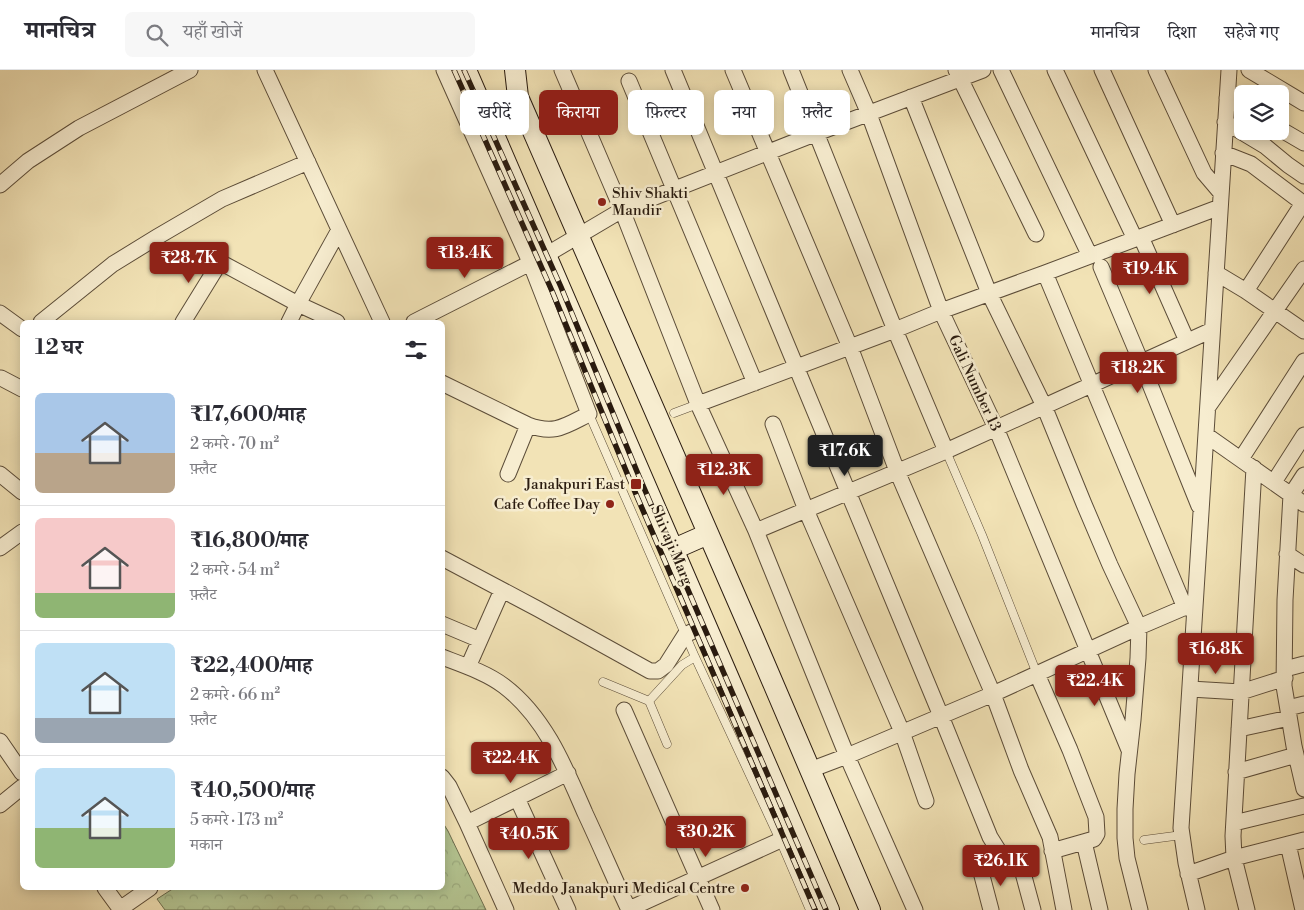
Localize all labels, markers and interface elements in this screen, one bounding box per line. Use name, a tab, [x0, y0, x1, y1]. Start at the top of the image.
search box	[125, 12, 475, 57]
text: मानचित्र	[25, 16, 95, 46]
text: यहाँ खोजें	[183, 20, 242, 44]
icon: search	[143, 21, 171, 49]
text: मानचित्र	[1091, 21, 1139, 44]
text: दिशा	[1167, 21, 1196, 44]
text: सहेजे गए	[1224, 21, 1279, 44]
map controls	[1234, 85, 1289, 140]
button: layers	[1234, 85, 1289, 140]
chip: खरीदें	[460, 90, 529, 135]
chip: किराया	[539, 90, 618, 135]
chip: फ़िल्टर	[628, 90, 704, 135]
chip: नया	[714, 90, 774, 135]
chip: फ़्लैट	[784, 90, 850, 135]
place label: Shiv Shakti Mandir	[612, 184, 688, 220]
marker: Shiv Shakti Mandir	[596, 196, 608, 208]
pin: ₹13.4K	[424, 236, 506, 279]
pin: ₹28.7K	[148, 242, 230, 284]
text: ₹13.4K	[437, 243, 493, 263]
text: ₹28.7K	[161, 248, 217, 268]
pin: ₹19.4K	[1109, 252, 1191, 295]
text: ₹19.4K	[1122, 259, 1178, 279]
street label: Gali Number 13	[944, 332, 1005, 434]
text: 12 घर	[35, 335, 83, 361]
icon: filters	[402, 336, 430, 364]
pin: ₹18.2K	[1097, 352, 1179, 394]
text: ₹18.2K	[1111, 358, 1165, 378]
text: ₹17,600/माह	[190, 402, 306, 428]
icon: home	[75, 413, 135, 473]
text: 2 कमरे · 70 m²	[190, 434, 279, 454]
pin: ₹17.6K	[804, 434, 886, 477]
text: ₹17.6K	[819, 441, 871, 461]
pin: ₹12.3K	[683, 454, 765, 496]
text: फ़्लैट	[190, 459, 217, 479]
text: ₹12.3K	[697, 460, 751, 480]
place label: Janakpuri East	[524, 475, 626, 494]
marker: Janakpuri East	[629, 477, 643, 491]
place label: Cafe Coffee Day	[494, 495, 601, 514]
marker: Cafe Coffee Day	[604, 498, 616, 510]
street label: Shivaji Marg	[646, 502, 697, 588]
text: ₹16,800/माह	[190, 528, 308, 554]
icon: home	[75, 538, 135, 598]
text: 2 कमरे · 54 m²	[190, 560, 280, 580]
text: फ़्लैट	[190, 585, 217, 605]
pin: ₹16.8K	[1175, 632, 1257, 675]
text: ₹16.8K	[1189, 639, 1243, 659]
text: ₹22,400/माह	[190, 653, 312, 679]
icon: home	[75, 663, 135, 723]
pin: ₹22.4K	[1054, 664, 1136, 707]
text: ₹22.4K	[1066, 671, 1124, 691]
text: 2 कमरे · 66 m²	[190, 685, 280, 705]
text: फ़्लैट	[190, 710, 217, 730]
pin: ₹22.4K	[470, 742, 552, 784]
text: ₹22.4K	[482, 748, 540, 768]
text: ₹40,500/माह	[190, 778, 314, 804]
icon: home	[75, 788, 135, 848]
text: 5 कमरे · 173 m²	[190, 810, 283, 830]
pin: ₹30.2K	[665, 816, 747, 858]
pin: ₹40.5K	[488, 818, 570, 860]
text: ₹30.2K	[677, 822, 735, 842]
text: ₹40.5K	[499, 824, 559, 844]
text: मकान	[190, 835, 222, 855]
pin: ₹26.1K	[960, 844, 1042, 887]
text: ₹26.1K	[974, 851, 1028, 871]
place label: Meddo Janakpuri Medical Centre	[512, 879, 735, 898]
marker: Meddo Janakpuri Medical Centre	[739, 882, 751, 894]

